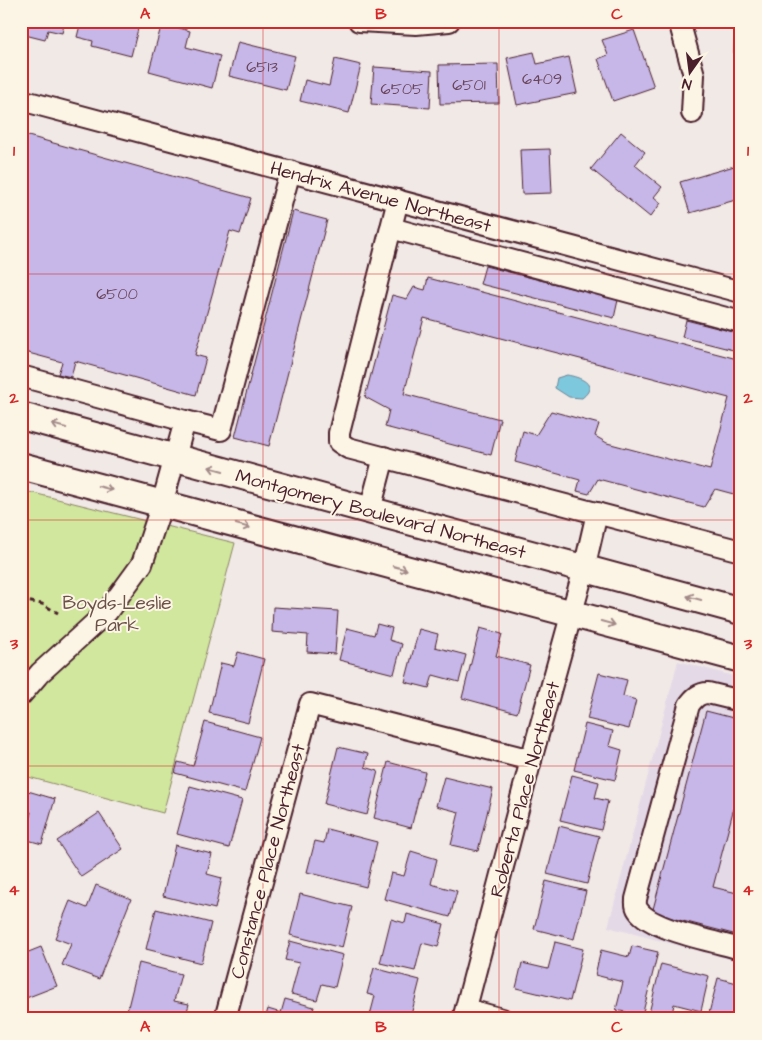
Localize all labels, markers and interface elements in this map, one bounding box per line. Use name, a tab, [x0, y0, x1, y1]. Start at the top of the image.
text: A	[140, 3, 151, 25]
text: B	[375, 3, 387, 25]
text: C	[611, 3, 623, 25]
north arrow	[664, 48, 714, 98]
house number: 6513	[246, 56, 278, 78]
house number: 6409	[522, 68, 562, 90]
text: N	[680, 73, 694, 94]
house number: 6501	[452, 74, 486, 96]
house number: 6505	[381, 78, 424, 100]
text: 1	[13, 140, 16, 162]
text: 1	[747, 140, 750, 162]
street label: Hendrix Avenue Northeast	[267, 155, 494, 240]
house number: 6500	[96, 283, 138, 305]
text: 2	[8, 387, 19, 409]
text: 2	[742, 387, 753, 409]
one-way arrow	[52, 421, 68, 430]
one-way arrow	[208, 463, 224, 473]
street label: Montgomery Boulevard Northeast	[232, 463, 529, 567]
one-way arrow	[96, 484, 112, 494]
one-way arrow	[235, 521, 251, 531]
one-way arrow	[392, 563, 408, 573]
park label: Boyds-Leslie Park	[63, 590, 171, 639]
one-way arrow	[686, 593, 702, 602]
one-way arrow	[599, 619, 615, 629]
text: 3	[9, 633, 19, 655]
text: 3	[743, 633, 753, 655]
street label: Roberta Place Northeast	[484, 678, 567, 900]
street label: Constance Place Northeast	[224, 741, 313, 982]
text: 4	[9, 879, 20, 901]
text: 4	[743, 879, 754, 901]
text: A	[140, 1016, 151, 1038]
text: B	[375, 1016, 387, 1038]
text: C	[611, 1016, 623, 1038]

